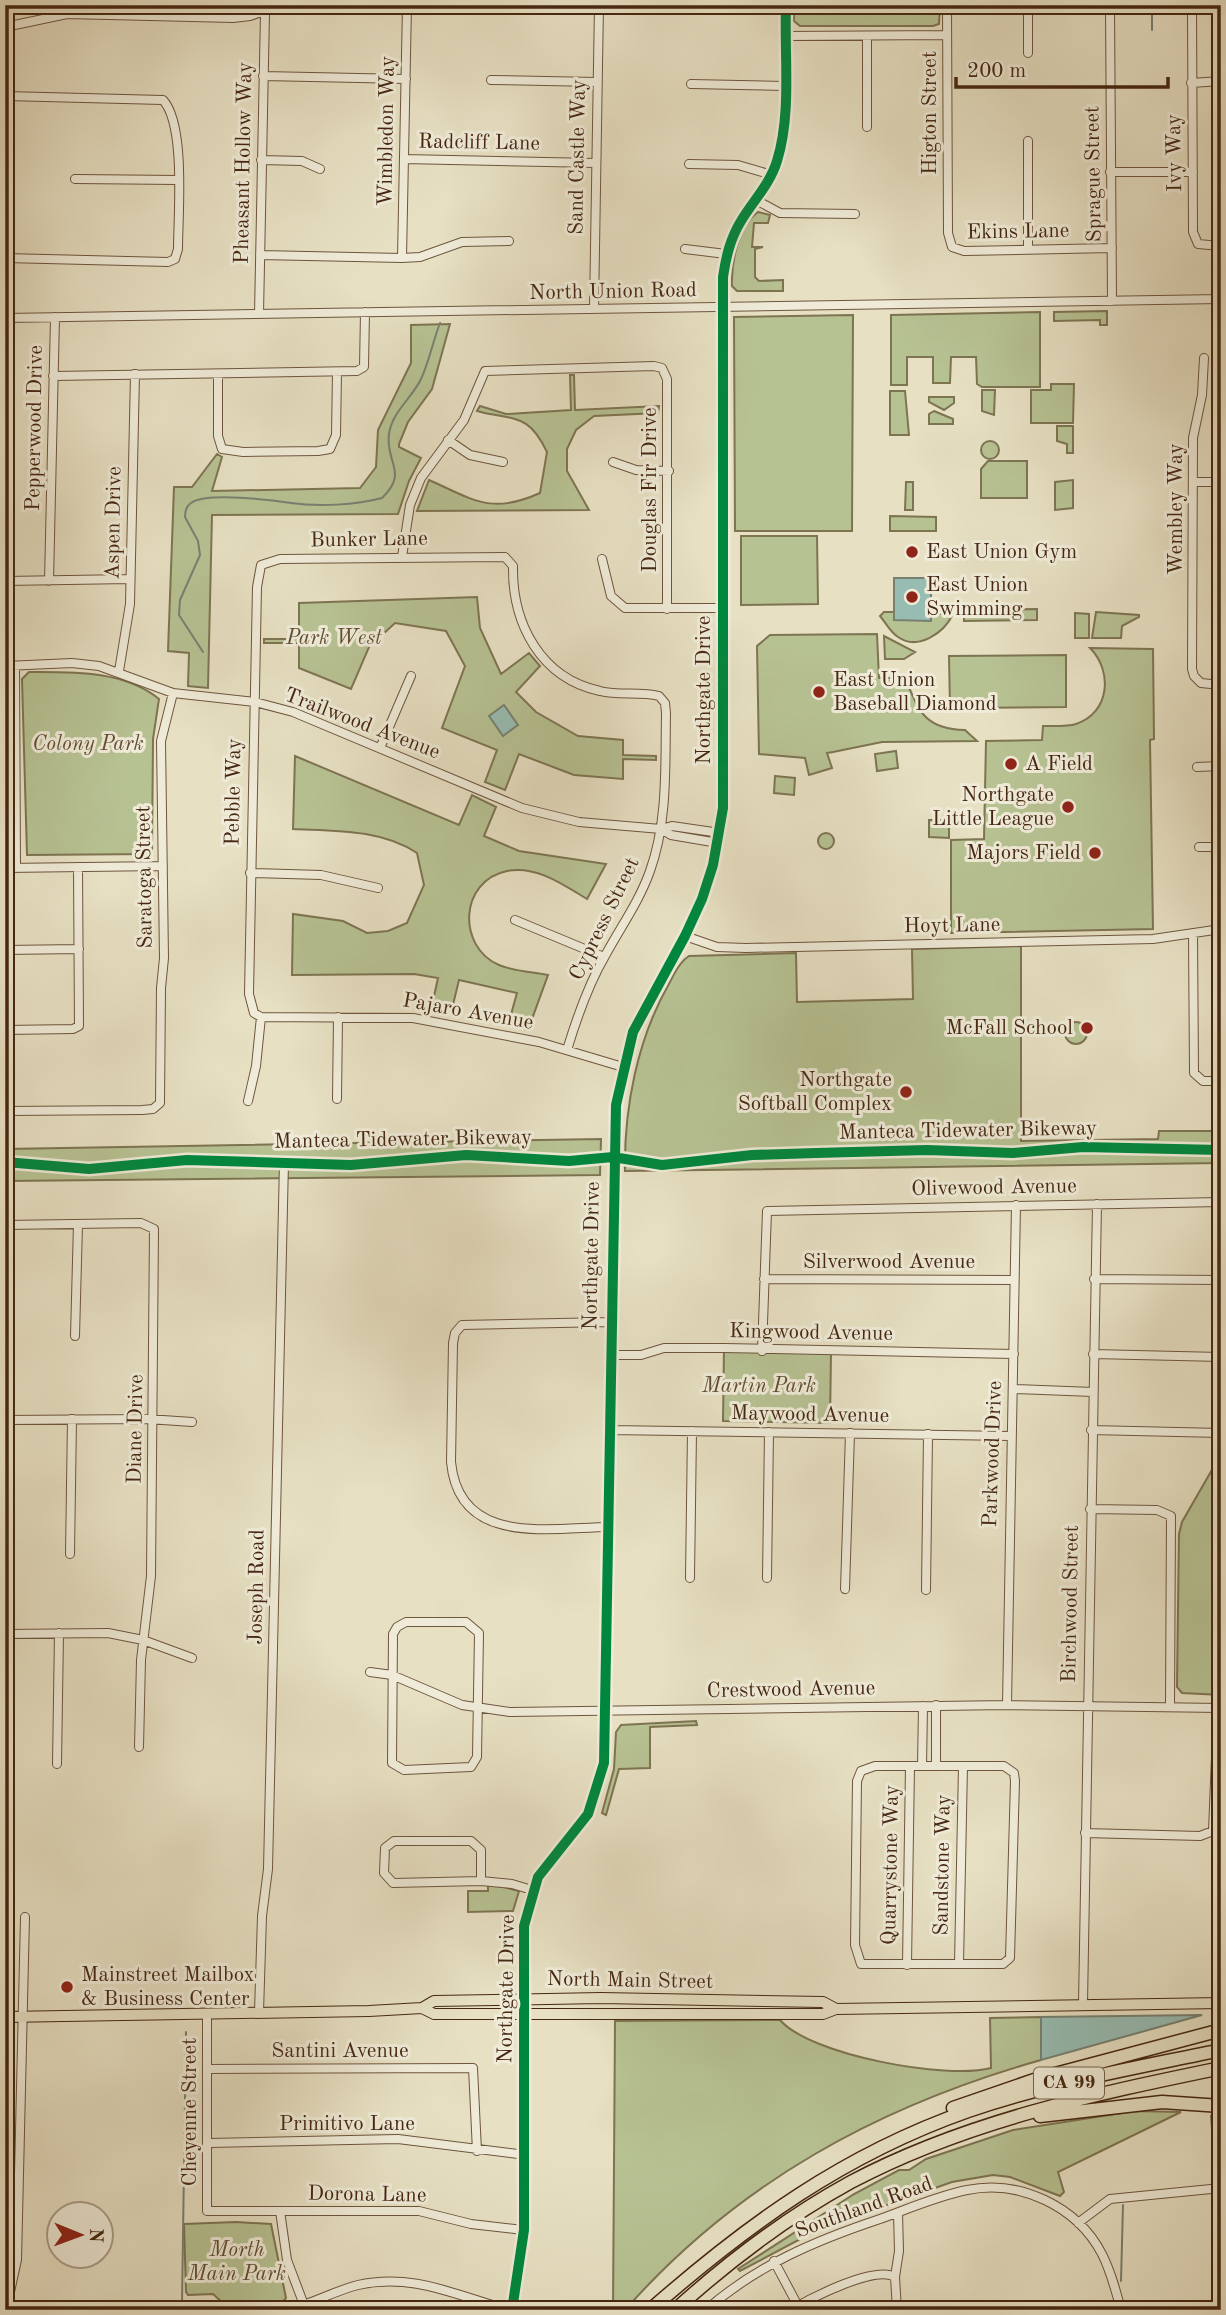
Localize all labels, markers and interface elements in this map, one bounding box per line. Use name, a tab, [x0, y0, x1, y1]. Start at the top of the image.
scale bar	[956, 46, 1168, 90]
street label: Higton Street	[920, 51, 941, 175]
street label: Wimbledon Way	[375, 56, 399, 206]
text: 200 m	[967, 61, 1026, 82]
street label: Pheasant Hollow Way	[232, 62, 256, 264]
street label: Sand Castle Way	[566, 79, 590, 235]
street label: Sprague Street	[1082, 106, 1106, 242]
street label: Ivy Way	[1164, 114, 1186, 192]
street label: Radcliff Lane	[418, 131, 540, 155]
street label: Ekins Lane	[966, 221, 1070, 243]
street label: North Union Road	[529, 280, 697, 304]
street label: Pepperwood Drive	[23, 345, 47, 511]
street label: Douglas Fir Drive	[640, 407, 661, 573]
street label: Wembley Way	[1166, 443, 1187, 575]
street label: Aspen Drive	[103, 466, 125, 580]
street label: Bunker Lane	[310, 528, 428, 552]
place label: East Union Gym	[926, 542, 1077, 563]
marker: East Union Gym	[904, 544, 920, 560]
place label: East Union Swimming	[926, 575, 1028, 620]
marker: East Union Swimming	[904, 589, 920, 605]
street label: Northgate Drive	[694, 615, 715, 765]
park label: Park West	[285, 628, 382, 649]
place label: East Union Baseball Diamond	[833, 670, 997, 715]
marker: East Union Baseball Diamond	[811, 684, 827, 700]
street label: Trailwood Avenue	[281, 685, 443, 763]
park label: Colony Park	[32, 734, 144, 755]
street label: Pebble Way	[223, 738, 245, 846]
place label: A Field	[1025, 754, 1093, 775]
marker: A Field	[1003, 756, 1019, 772]
place label: Northgate Little League	[932, 785, 1054, 830]
marker: Northgate Little League	[1060, 799, 1076, 815]
street label: Saratoga Street	[133, 805, 157, 949]
place label: Majors Field	[966, 843, 1081, 864]
marker: Majors Field	[1087, 845, 1103, 861]
street label: Cypress Street	[566, 854, 644, 984]
street label: Hoyt Lane	[903, 915, 1001, 937]
street label: Pajaro Avenue	[401, 990, 535, 1034]
place label: McFall School	[946, 1018, 1073, 1039]
marker: McFall School	[1079, 1020, 1095, 1036]
place label: Northgate Softball Complex	[738, 1070, 892, 1115]
marker: Northgate Softball Complex	[898, 1084, 914, 1100]
street label: Manteca Tidewater Bikeway	[839, 1118, 1097, 1144]
street label: Manteca Tidewater Bikeway	[274, 1127, 532, 1153]
street label: Olivewood Avenue	[911, 1176, 1077, 1200]
street label: Northgate Drive	[580, 1181, 604, 1331]
street label: Silverwood Avenue	[803, 1252, 975, 1273]
street label: Kingwood Avenue	[729, 1321, 893, 1345]
street label: Diane Drive	[125, 1374, 147, 1484]
park label: Martin Park	[701, 1376, 816, 1397]
street label: Parkwood Drive	[980, 1380, 1006, 1528]
street label: Maywood Avenue	[731, 1403, 889, 1427]
street label: Birchwood Street	[1059, 1525, 1083, 1683]
street label: Joseph Road	[245, 1529, 269, 1645]
street label: Crestwood Avenue	[707, 1678, 875, 1702]
street label: Quarrystone Way	[879, 1785, 903, 1945]
street label: Sandstone Way	[931, 1794, 955, 1936]
street label: Northgate Drive	[495, 1914, 519, 2064]
place label: Mainstreet Mailbox & Business Center	[81, 1965, 255, 2010]
street label: North Main Street	[547, 1969, 713, 1993]
marker: Mainstreet Mailbox & Business Center	[59, 1979, 75, 1995]
street label: Cheyenne Street	[180, 2038, 201, 2186]
street label: Santini Avenue	[271, 2041, 409, 2062]
road number: CA 99	[1034, 2068, 1104, 2098]
street label: Primitivo Lane	[279, 2114, 415, 2135]
street label: Southland Road	[793, 2173, 935, 2243]
street label: Dorona Lane	[307, 2183, 427, 2207]
north arrow	[46, 2200, 116, 2270]
text: N	[85, 2228, 104, 2243]
park label: Morth Main Park	[187, 2240, 286, 2285]

